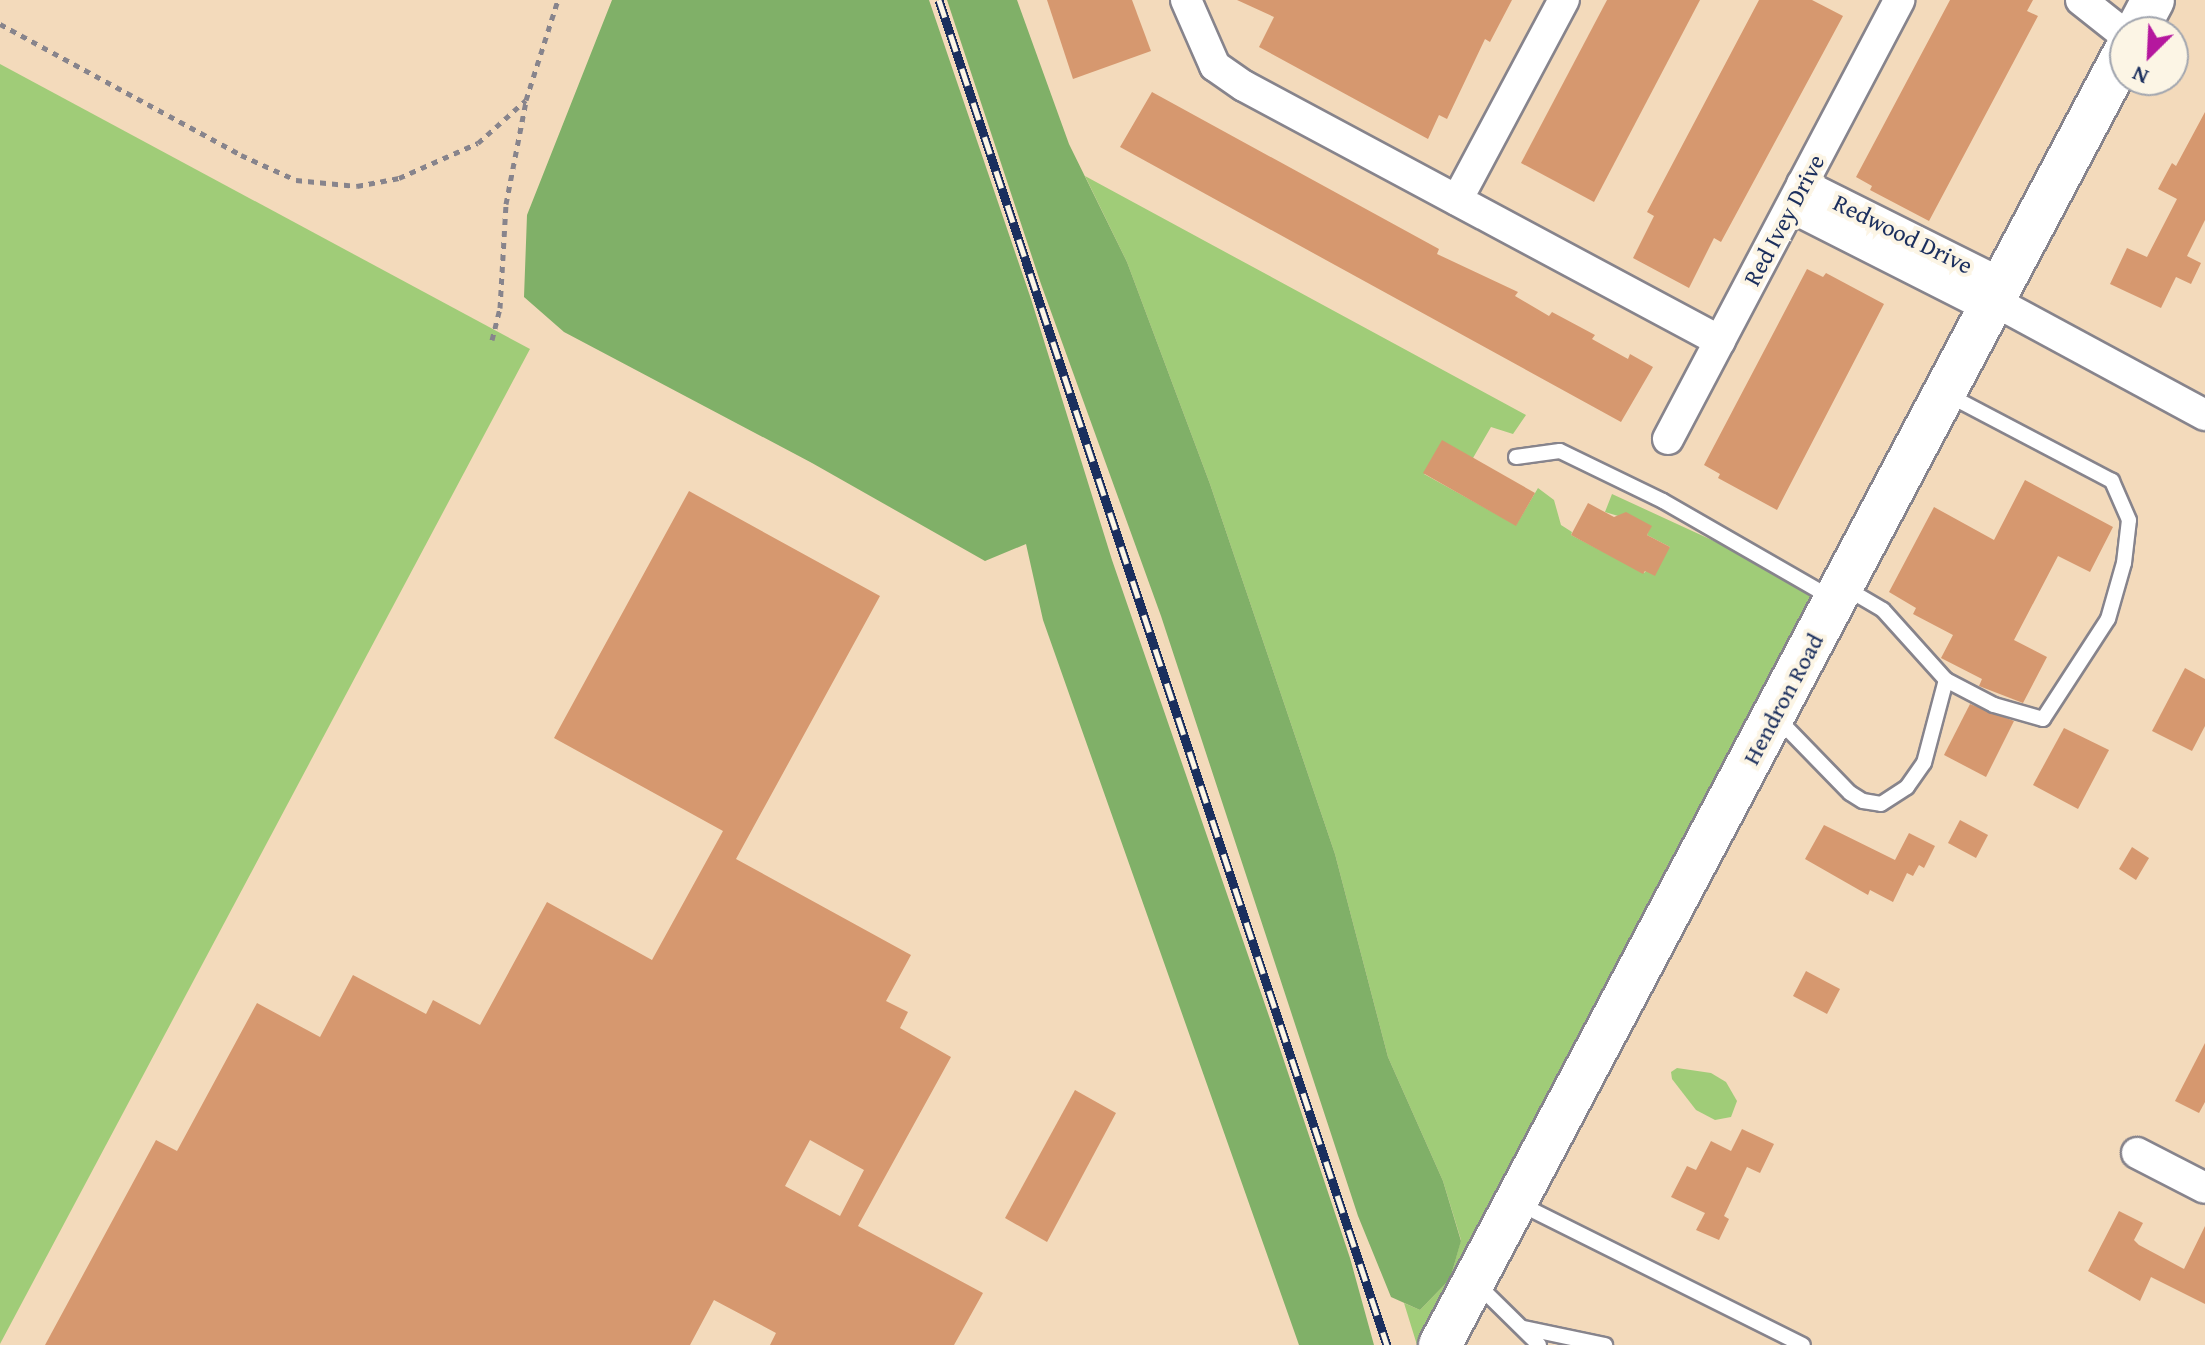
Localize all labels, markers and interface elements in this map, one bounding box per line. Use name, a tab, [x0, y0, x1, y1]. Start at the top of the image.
north arrow	[2109, 16, 2189, 96]
text: N	[2127, 58, 2153, 94]
street label: Red Ivey Drive	[1737, 150, 1831, 290]
street label: Redwood Drive	[1829, 188, 1977, 280]
street label: Hendron Road	[1736, 629, 1830, 769]

